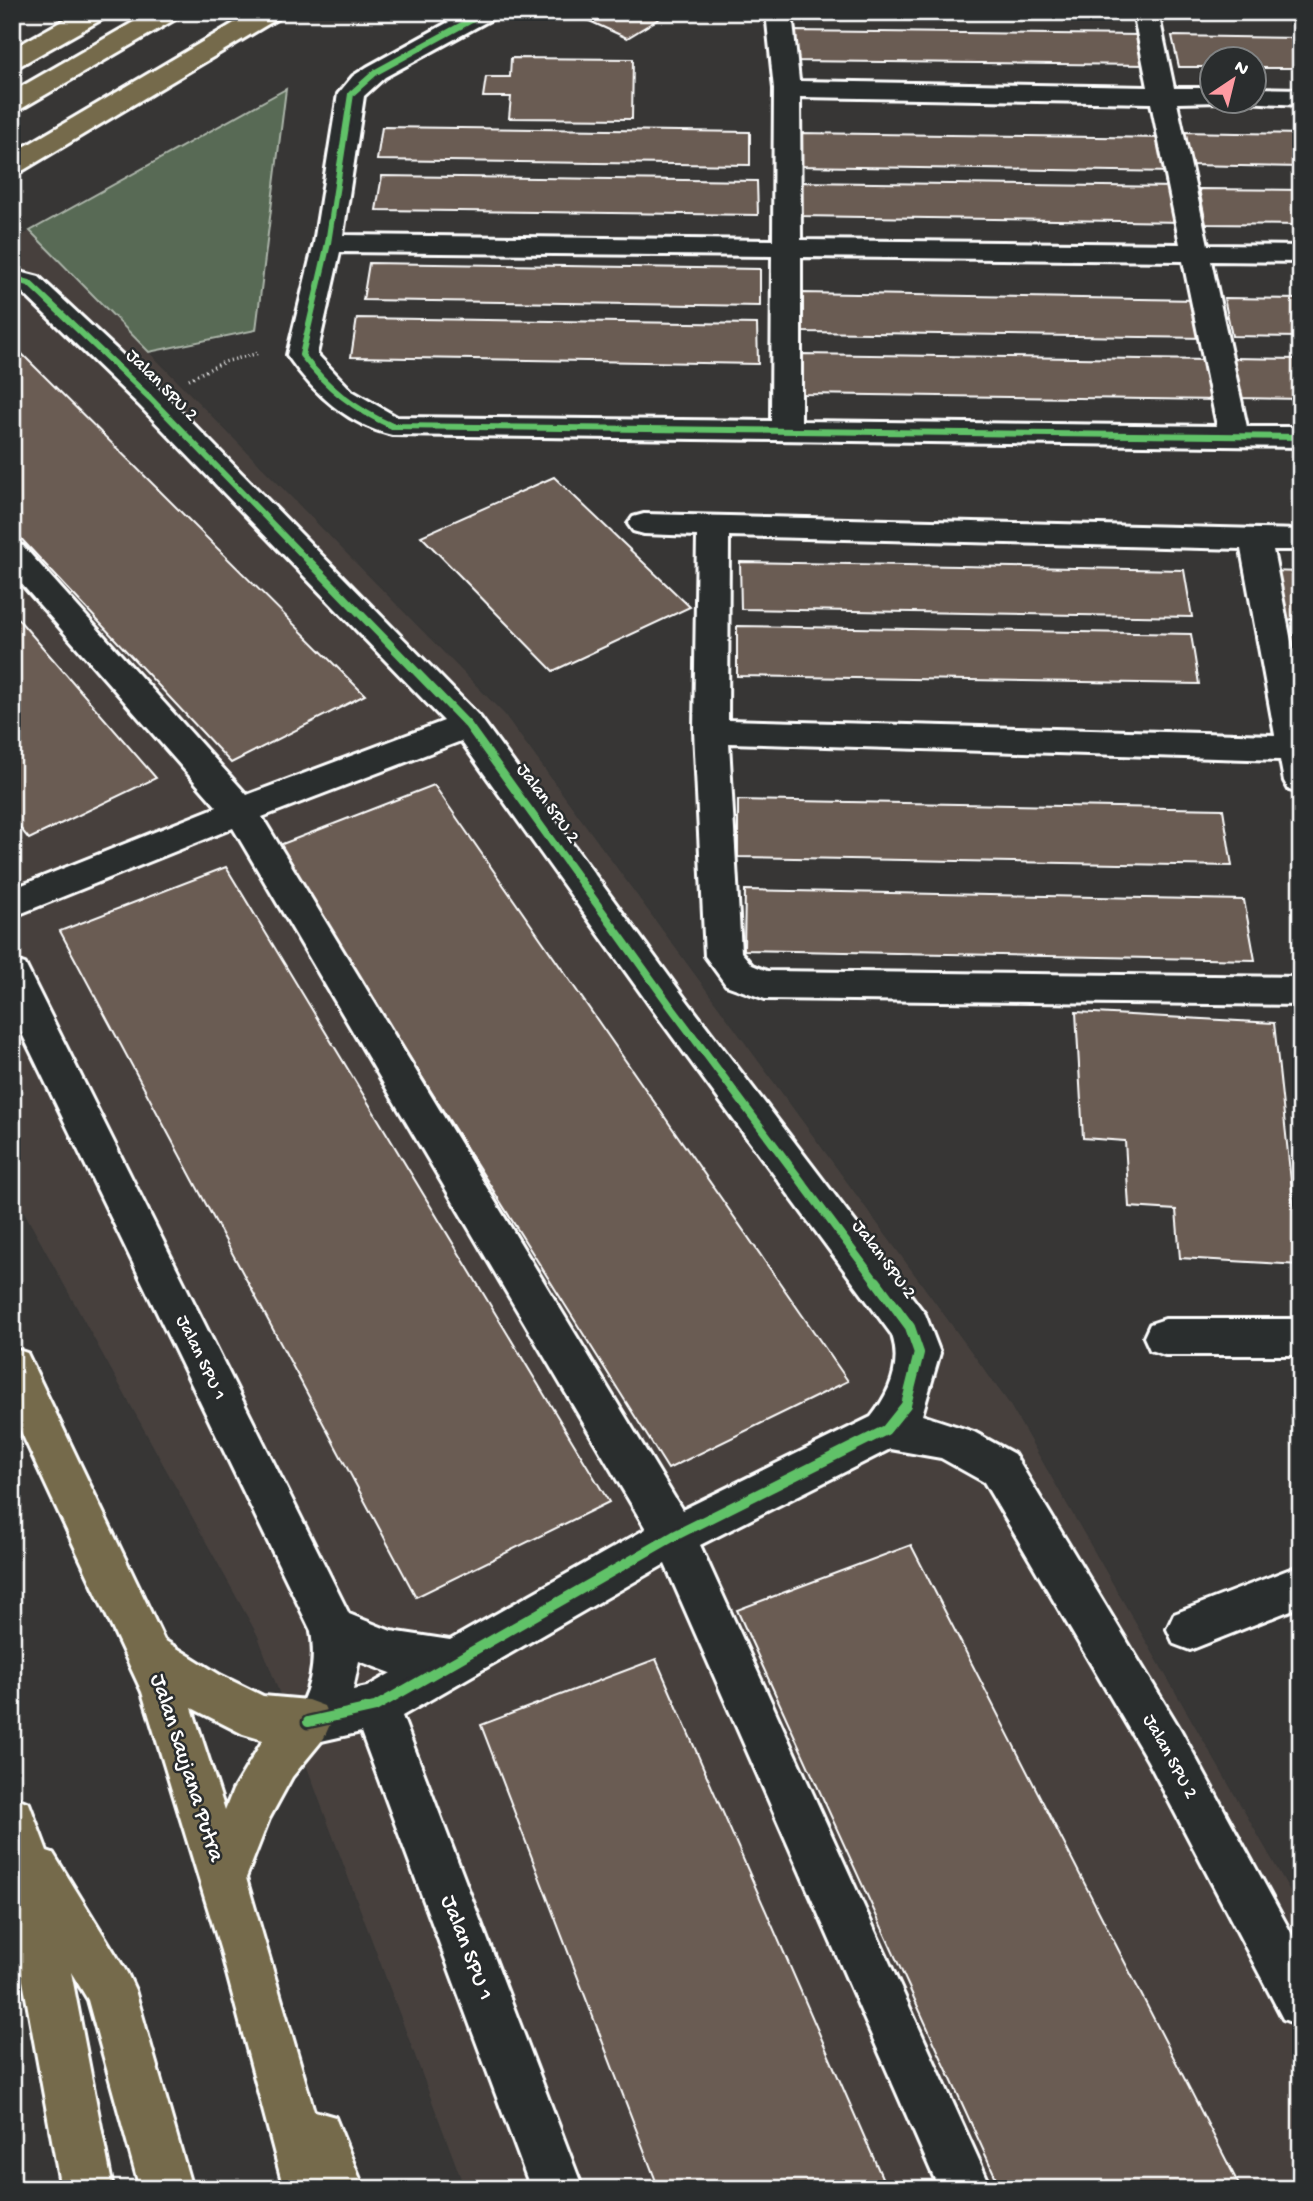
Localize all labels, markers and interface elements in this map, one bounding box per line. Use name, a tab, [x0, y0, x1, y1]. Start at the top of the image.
north arrow	[1198, 46, 1268, 116]
text: N	[1229, 56, 1252, 82]
street label: Jalan SPU 2	[120, 345, 202, 427]
street label: Jalan SPU 2	[510, 760, 584, 848]
street label: Jalan SPU 2	[846, 1216, 920, 1304]
street label: Jalan SPU 1	[170, 1312, 230, 1404]
street label: Jalan Saujana Putra	[143, 1671, 229, 1866]
street label: Jalan SPU 2	[1136, 1711, 1202, 1803]
street label: Jalan SPU 1	[434, 1892, 498, 2004]

